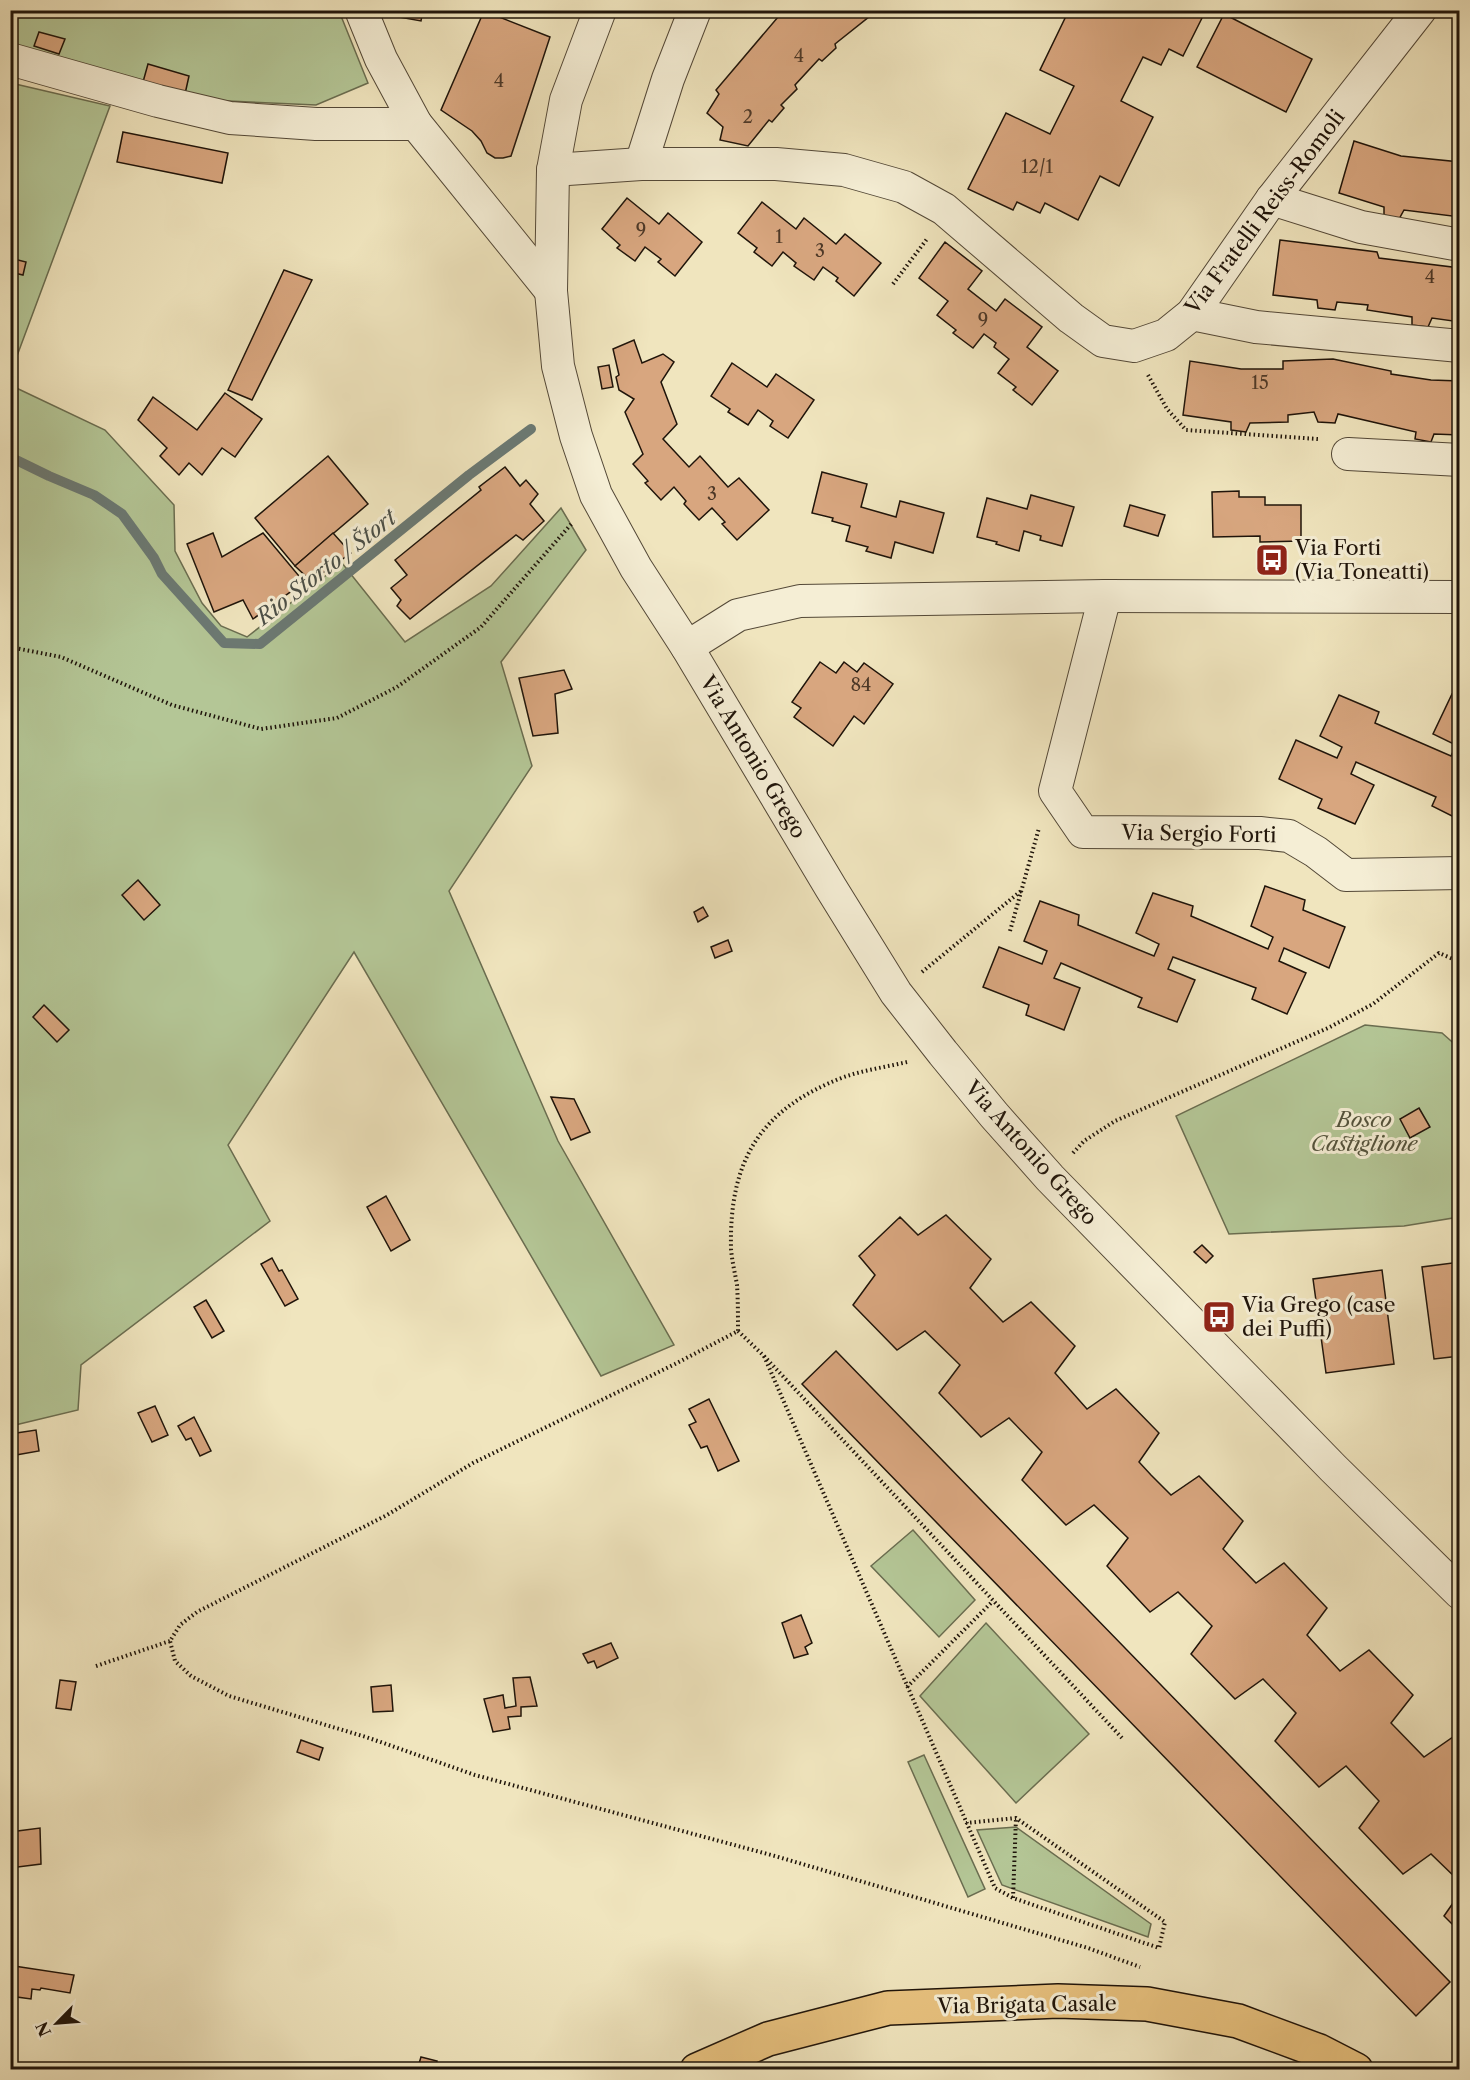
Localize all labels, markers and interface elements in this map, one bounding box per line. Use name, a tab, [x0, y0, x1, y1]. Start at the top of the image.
house number: 4	[794, 45, 804, 67]
house number: 4	[494, 70, 504, 92]
street label: Via Fratelli Reiss-Romoli	[1179, 105, 1350, 320]
house number: 2	[743, 106, 753, 128]
house number: 12/1	[1021, 156, 1053, 178]
house number: 9	[636, 219, 646, 241]
house number: 1	[775, 226, 783, 248]
house number: 3	[815, 240, 825, 262]
house number: 4	[1425, 266, 1435, 288]
house number: 9	[978, 309, 988, 331]
house number: 15	[1251, 372, 1269, 394]
house number: 3	[707, 483, 717, 505]
water label: Rio Storto / Štort	[248, 503, 403, 632]
place label: Via Forti (Via Toneatti)	[1294, 535, 1429, 584]
bus stop icon: Via Forti (Via Toneatti)	[1254, 542, 1290, 578]
street label: Via Antonio Grego	[694, 670, 812, 843]
house number: 84	[850, 674, 872, 696]
street label: Via Sergio Forti	[1120, 820, 1277, 847]
street label: Via Antonio Grego	[959, 1075, 1103, 1230]
park label: Bosco Castiglione	[1311, 1107, 1418, 1156]
place label: Via Grego (case dei Puffi)	[1241, 1292, 1395, 1341]
bus stop icon: Via Grego (case dei Puffi)	[1201, 1299, 1237, 1335]
street label: Via Brigata Casale	[936, 1990, 1117, 2019]
north arrow	[27, 1993, 87, 2053]
text: N	[31, 2019, 55, 2040]

